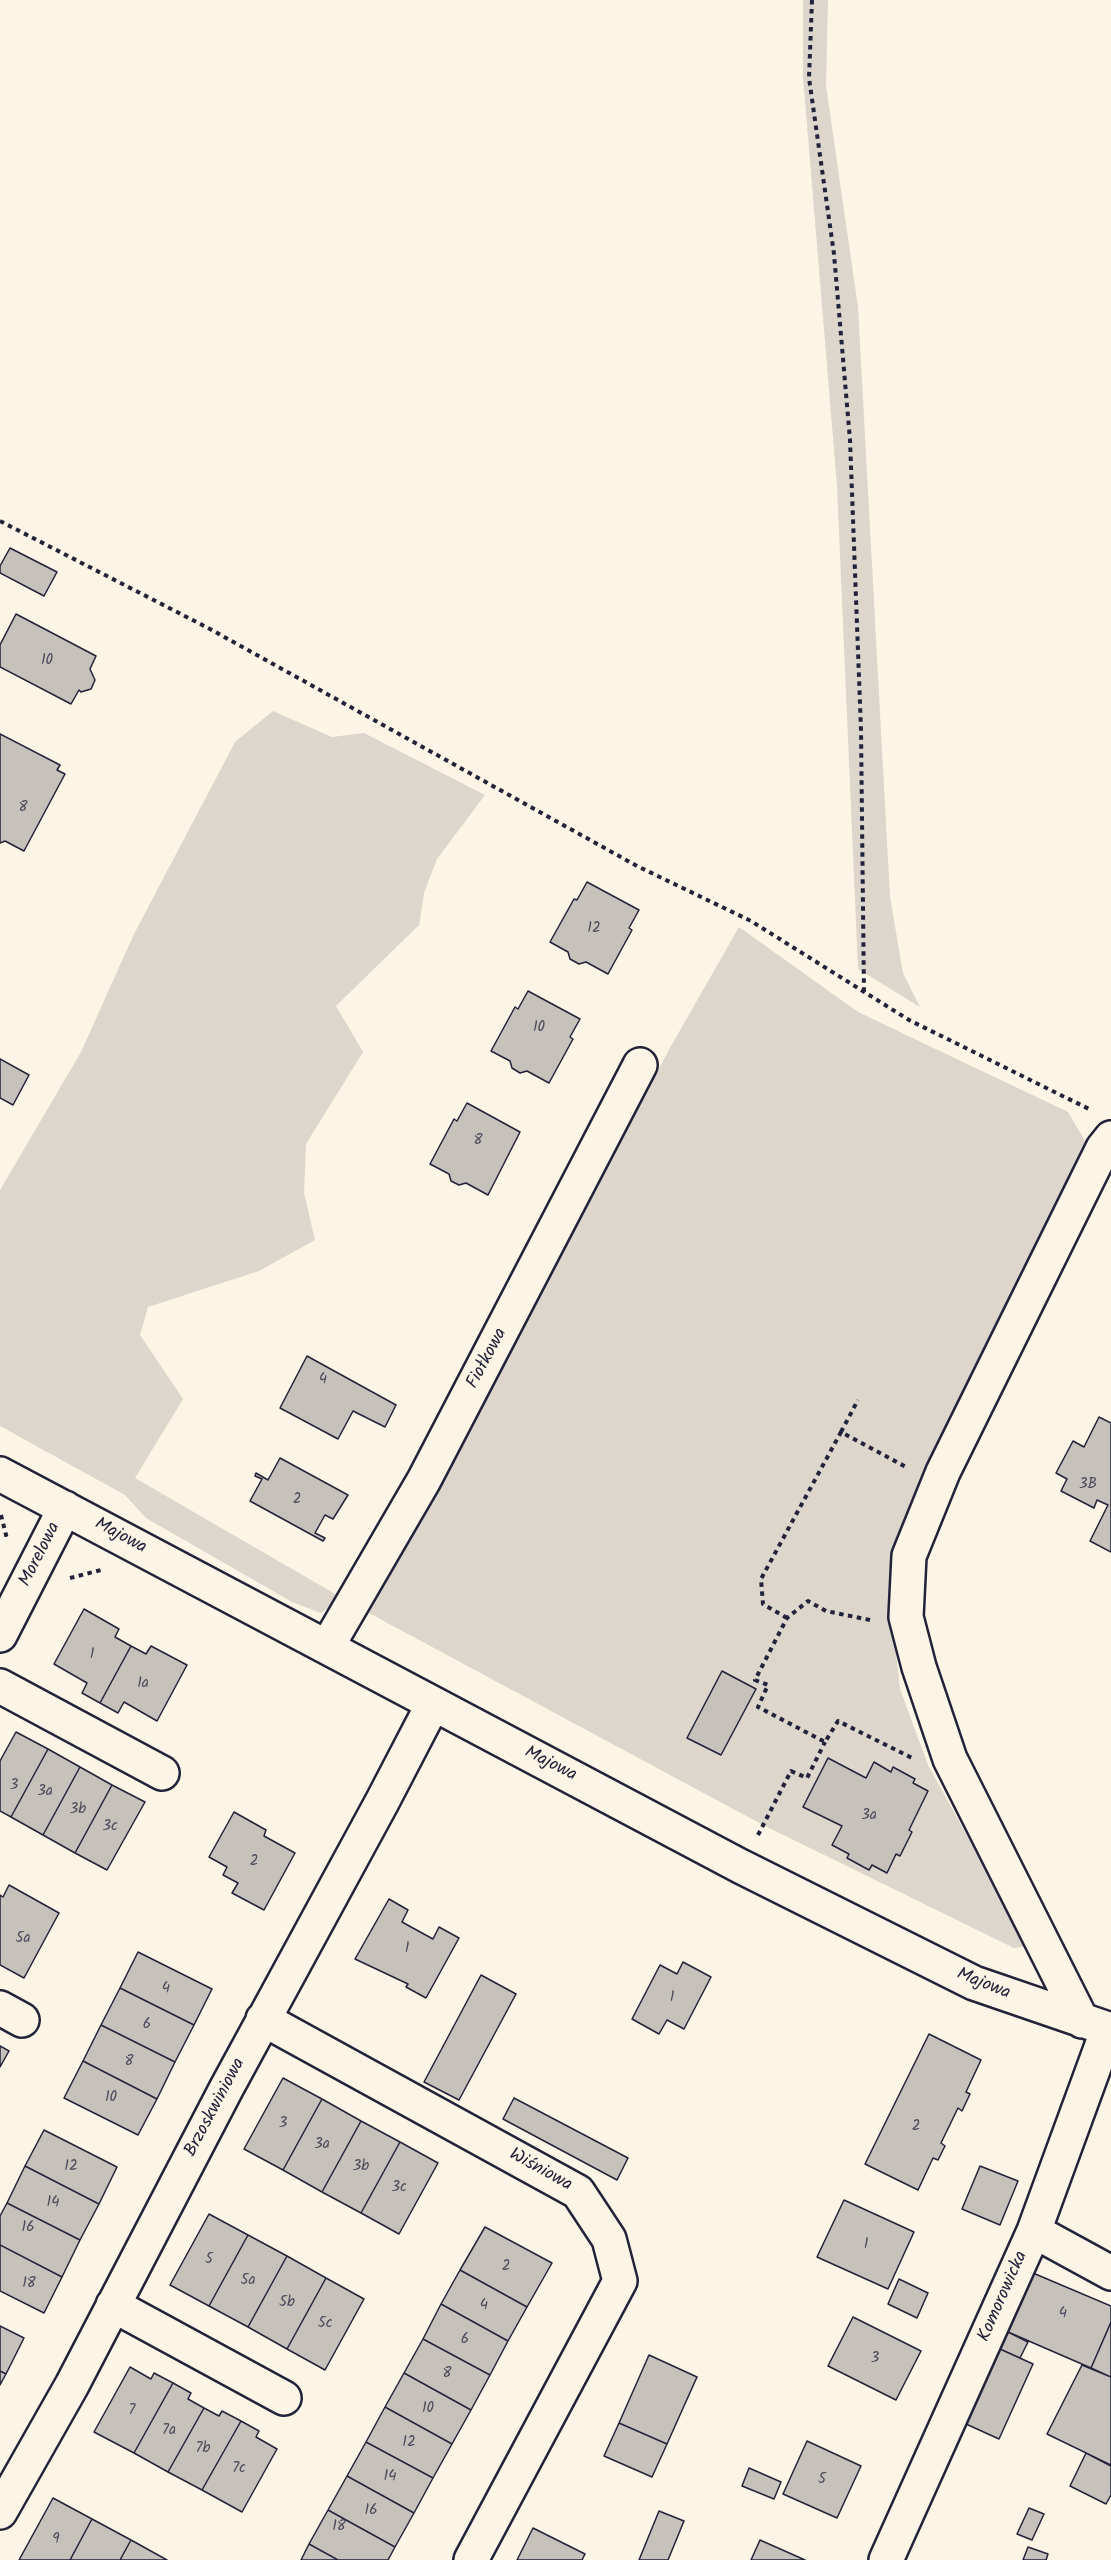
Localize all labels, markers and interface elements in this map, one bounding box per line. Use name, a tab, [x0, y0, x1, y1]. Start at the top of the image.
house number: 10	[41, 652, 53, 670]
house number: 8	[18, 799, 28, 817]
house number: 12	[587, 920, 601, 938]
house number: 10	[533, 1019, 545, 1037]
house number: 8	[473, 1132, 483, 1150]
street label: Fiołkowa	[463, 1325, 513, 1393]
house number: 4	[319, 1371, 327, 1389]
house number: 3B	[1079, 1476, 1097, 1494]
house number: 2	[293, 1491, 301, 1509]
street label: Majowa	[90, 1514, 150, 1560]
street label: Morelowa	[16, 1519, 66, 1591]
house number: 1	[90, 1646, 94, 1664]
house number: 1a	[137, 1675, 149, 1693]
street label: Majowa	[520, 1743, 580, 1787]
house number: 3	[10, 1777, 18, 1795]
house number: 3a	[37, 1783, 53, 1801]
house number: 3b	[70, 1801, 86, 1819]
house number: 3a	[861, 1807, 877, 1825]
house number: 3c	[102, 1818, 118, 1836]
house number: 2	[250, 1853, 258, 1871]
house number: 5a	[15, 1930, 31, 1948]
house number: 1	[405, 1940, 409, 1958]
street label: Majowa	[953, 1965, 1013, 2005]
house number: 4	[162, 1980, 170, 1998]
house number: 1	[670, 1989, 674, 2007]
house number: 6	[143, 2016, 151, 2034]
house number: 8	[124, 2053, 134, 2071]
street label: Brzoskwiniowa	[181, 2055, 251, 2161]
house number: 10	[105, 2089, 117, 2107]
house number: 3	[279, 2115, 287, 2133]
house number: 2	[912, 2118, 920, 2136]
house number: 3a	[314, 2136, 330, 2154]
street label: Wiśniowa	[505, 2145, 575, 2197]
house number: 12	[64, 2158, 78, 2176]
house number: 3b	[353, 2158, 369, 2176]
house number: 3c	[391, 2179, 407, 2197]
house number: 14	[47, 2194, 59, 2212]
house number: 16	[21, 2219, 35, 2237]
house number: 1	[864, 2236, 868, 2254]
street label: Komorowicka	[974, 2248, 1034, 2346]
house number: 5	[205, 2251, 213, 2269]
house number: 2	[502, 2258, 510, 2276]
house number: 5a	[240, 2272, 256, 2290]
house number: 18	[22, 2275, 36, 2293]
house number: 5b	[279, 2294, 295, 2312]
house number: 4	[480, 2297, 488, 2315]
house number: 4	[1059, 2305, 1067, 2323]
house number: 5c	[318, 2315, 332, 2333]
house number: 6	[461, 2331, 469, 2349]
house number: 3	[871, 2350, 879, 2368]
house number: 8	[442, 2365, 452, 2383]
house number: 10	[422, 2400, 434, 2418]
house number: 7	[129, 2402, 135, 2420]
house number: 7a	[162, 2422, 176, 2440]
house number: 12	[402, 2434, 416, 2452]
house number: 7b	[196, 2440, 210, 2458]
house number: 7c	[232, 2460, 246, 2478]
house number: 14	[384, 2468, 396, 2486]
house number: 5	[818, 2471, 826, 2489]
house number: 16	[364, 2502, 378, 2520]
house number: 18	[332, 2518, 346, 2536]
house number: 9	[52, 2531, 60, 2549]

